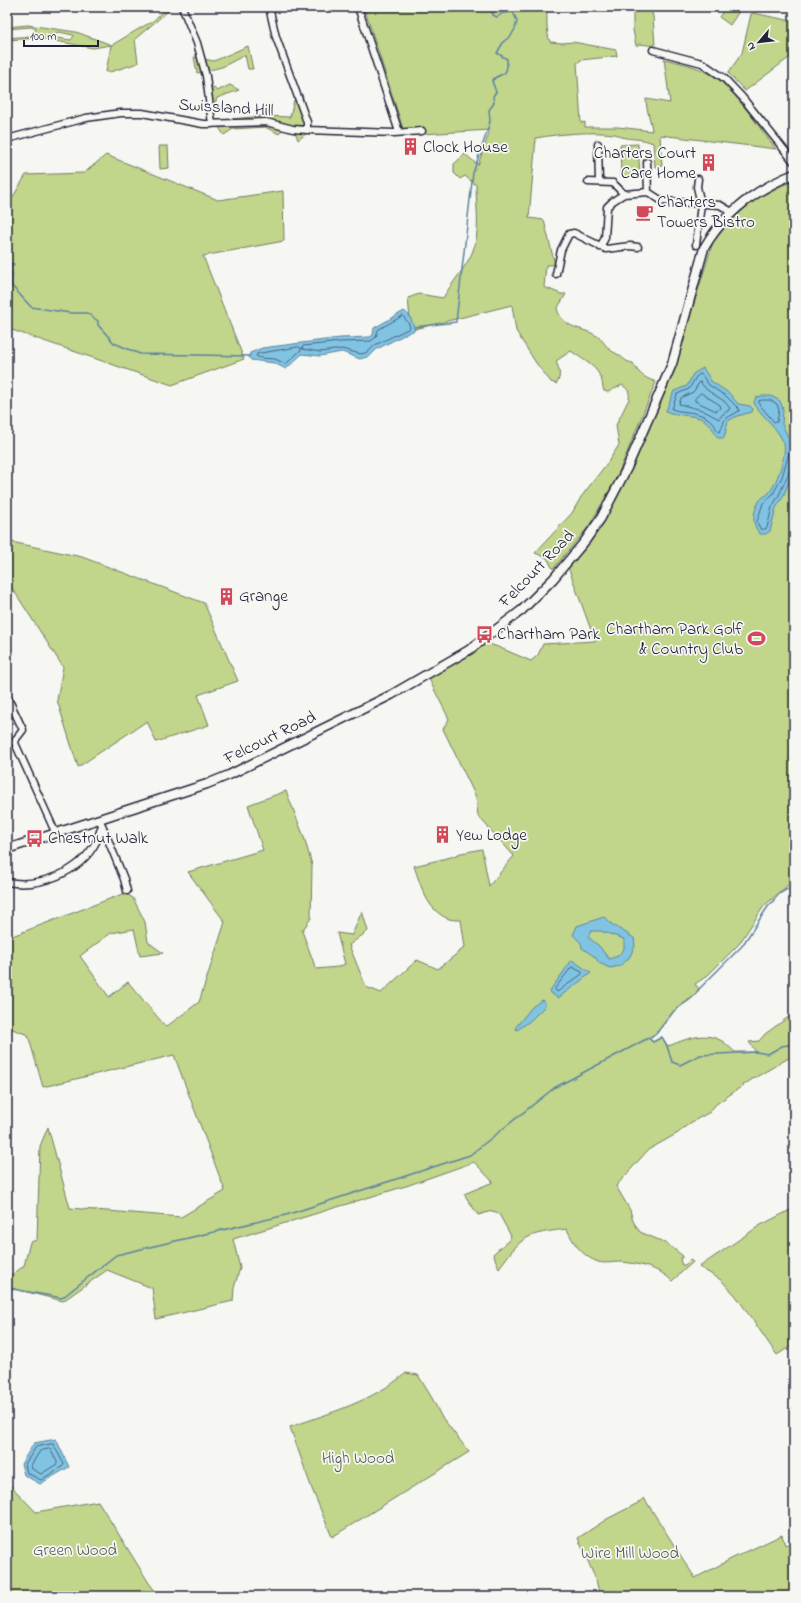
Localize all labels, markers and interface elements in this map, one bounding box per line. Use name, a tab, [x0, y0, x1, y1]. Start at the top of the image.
scale bar	[24, 22, 98, 48]
north arrow	[739, 22, 779, 62]
text: 100 m	[30, 28, 57, 46]
text: N	[742, 39, 760, 53]
street label: Swissland Hill	[178, 92, 275, 124]
place label: Clock House	[423, 135, 508, 160]
building icon: Clock House	[400, 137, 420, 157]
place label: Charters Court Care Home	[594, 141, 696, 186]
building icon: Charters Court Care Home	[699, 153, 719, 173]
place label: Charters Towers Bistro	[657, 190, 755, 235]
cafe icon: Charters Towers Bistro	[634, 202, 654, 222]
street label: Felcourt Road	[493, 524, 581, 614]
place label: Grange	[239, 584, 288, 611]
building icon: Grange	[216, 586, 236, 606]
place label: Chartham Park Golf & Country Club	[606, 617, 743, 663]
place label: Chartham Park	[497, 622, 601, 647]
bus stop icon: Chartham Park	[474, 624, 494, 644]
sports icon: Chartham Park Golf & Country Club	[746, 629, 766, 649]
street label: Felcourt Road	[219, 705, 321, 772]
place label: Yew Lodge	[456, 823, 527, 850]
building icon: Yew Lodge	[433, 825, 453, 845]
place label: Chestnut Walk	[48, 826, 149, 851]
bus stop icon: Chestnut Walk	[25, 828, 45, 848]
park label: High Wood	[322, 1446, 395, 1473]
park label: Green Wood	[33, 1538, 118, 1563]
park label: Wire Mill Wood	[581, 1541, 679, 1566]

